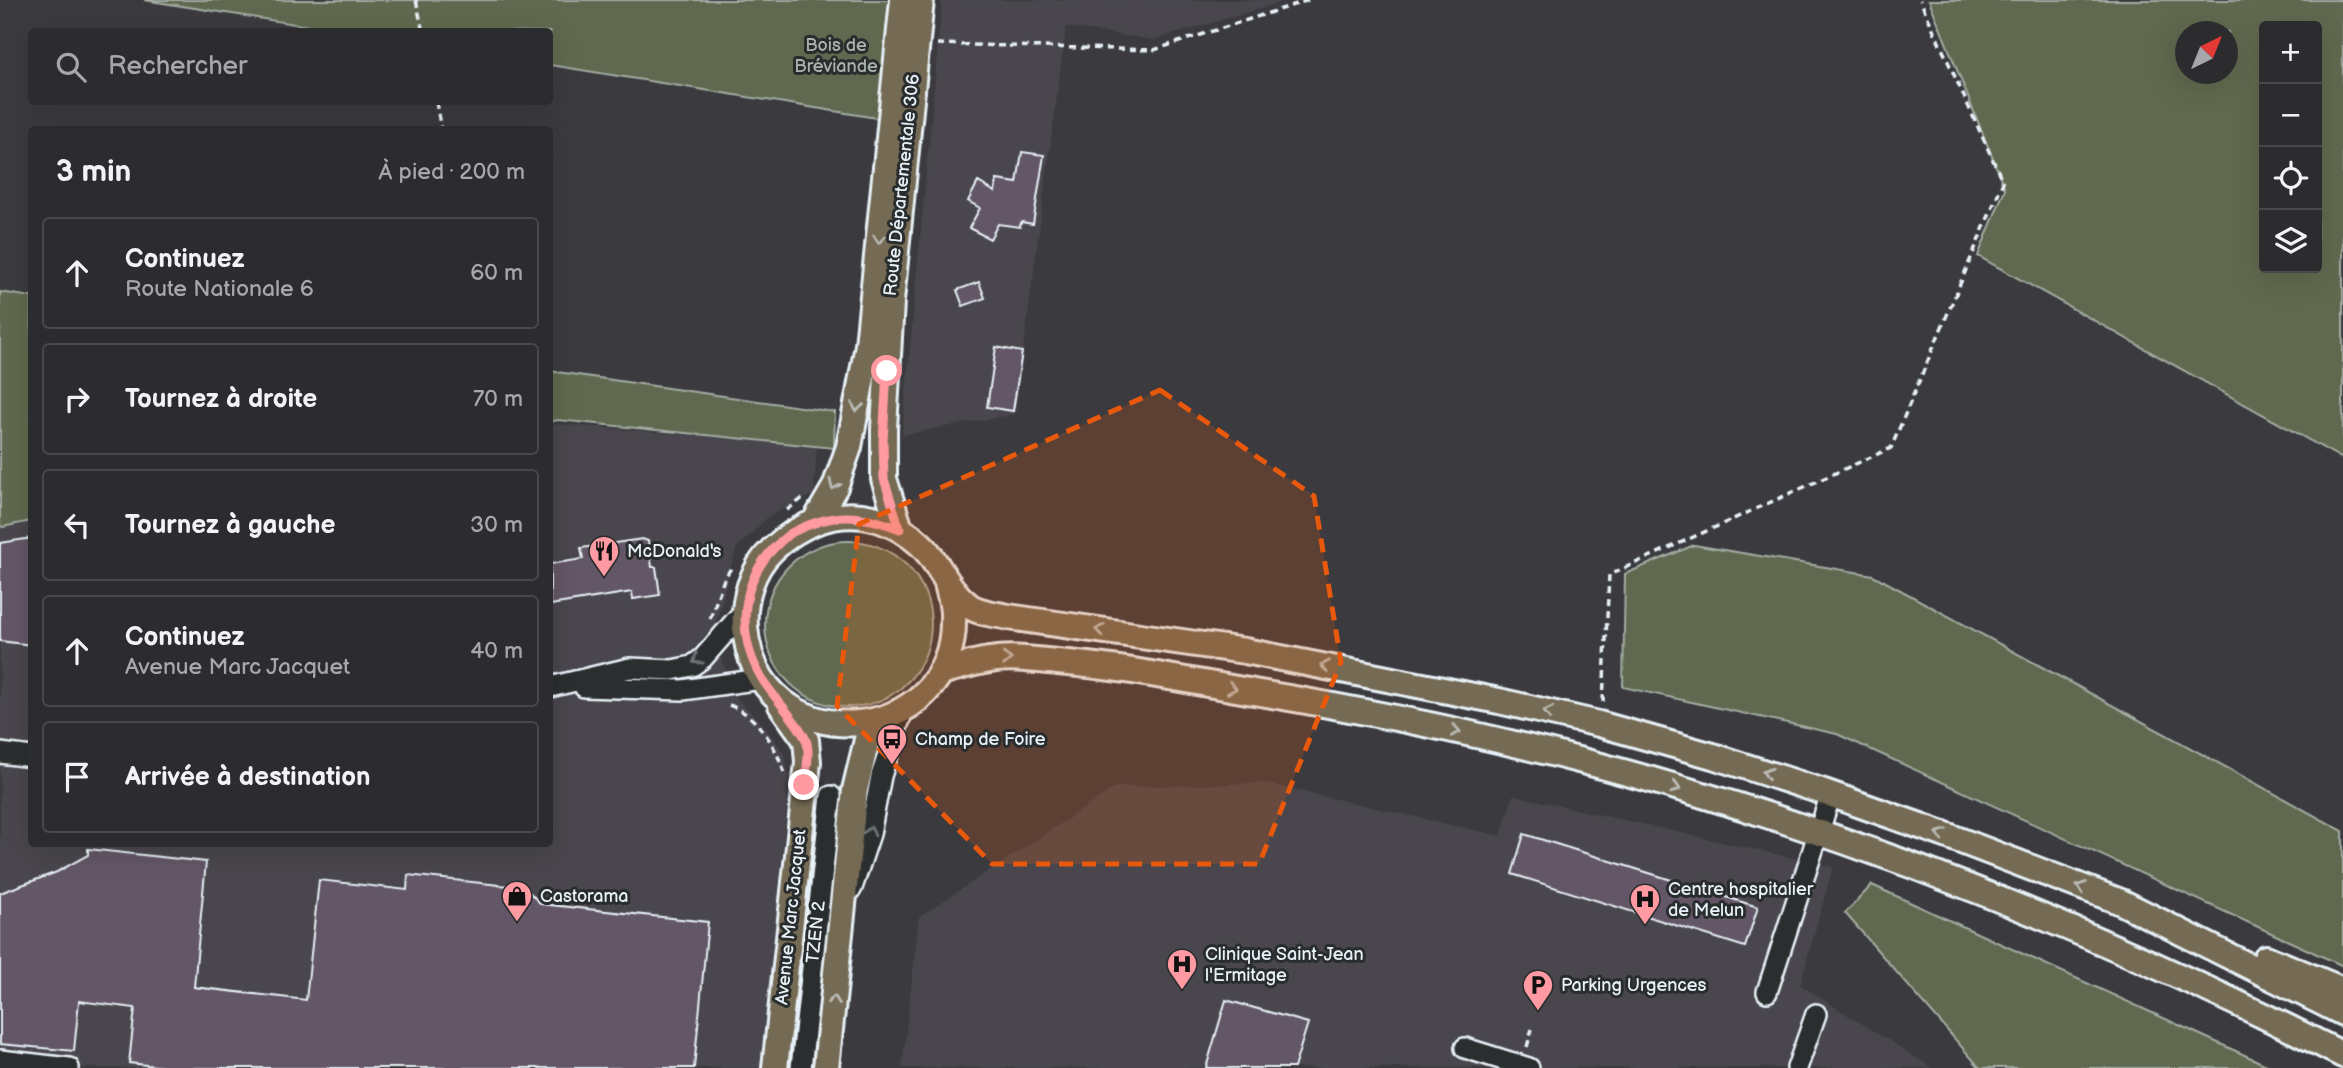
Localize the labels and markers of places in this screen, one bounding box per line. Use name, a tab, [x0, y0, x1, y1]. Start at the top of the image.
restaurant icon: McDonald's	[587, 534, 621, 578]
place label: McDonald's	[627, 541, 722, 562]
bus stop icon: Champ de Foire	[875, 722, 909, 766]
place label: Champ de Foire	[915, 729, 1046, 750]
shop icon: Castorama	[500, 879, 534, 923]
place label: Centre hospitalier de Melun	[1668, 879, 1814, 921]
hospital icon: Centre hospitalier de Melun	[1628, 882, 1662, 926]
place label: Castorama	[540, 886, 629, 907]
place label: Clinique Saint-Jean l'Ermitage	[1205, 944, 1364, 986]
hospital icon: Clinique Saint-Jean l'Ermitage	[1165, 947, 1199, 991]
parking icon: Parking Urgences	[1521, 968, 1555, 1012]
place label: Parking Urgences	[1561, 975, 1707, 996]

